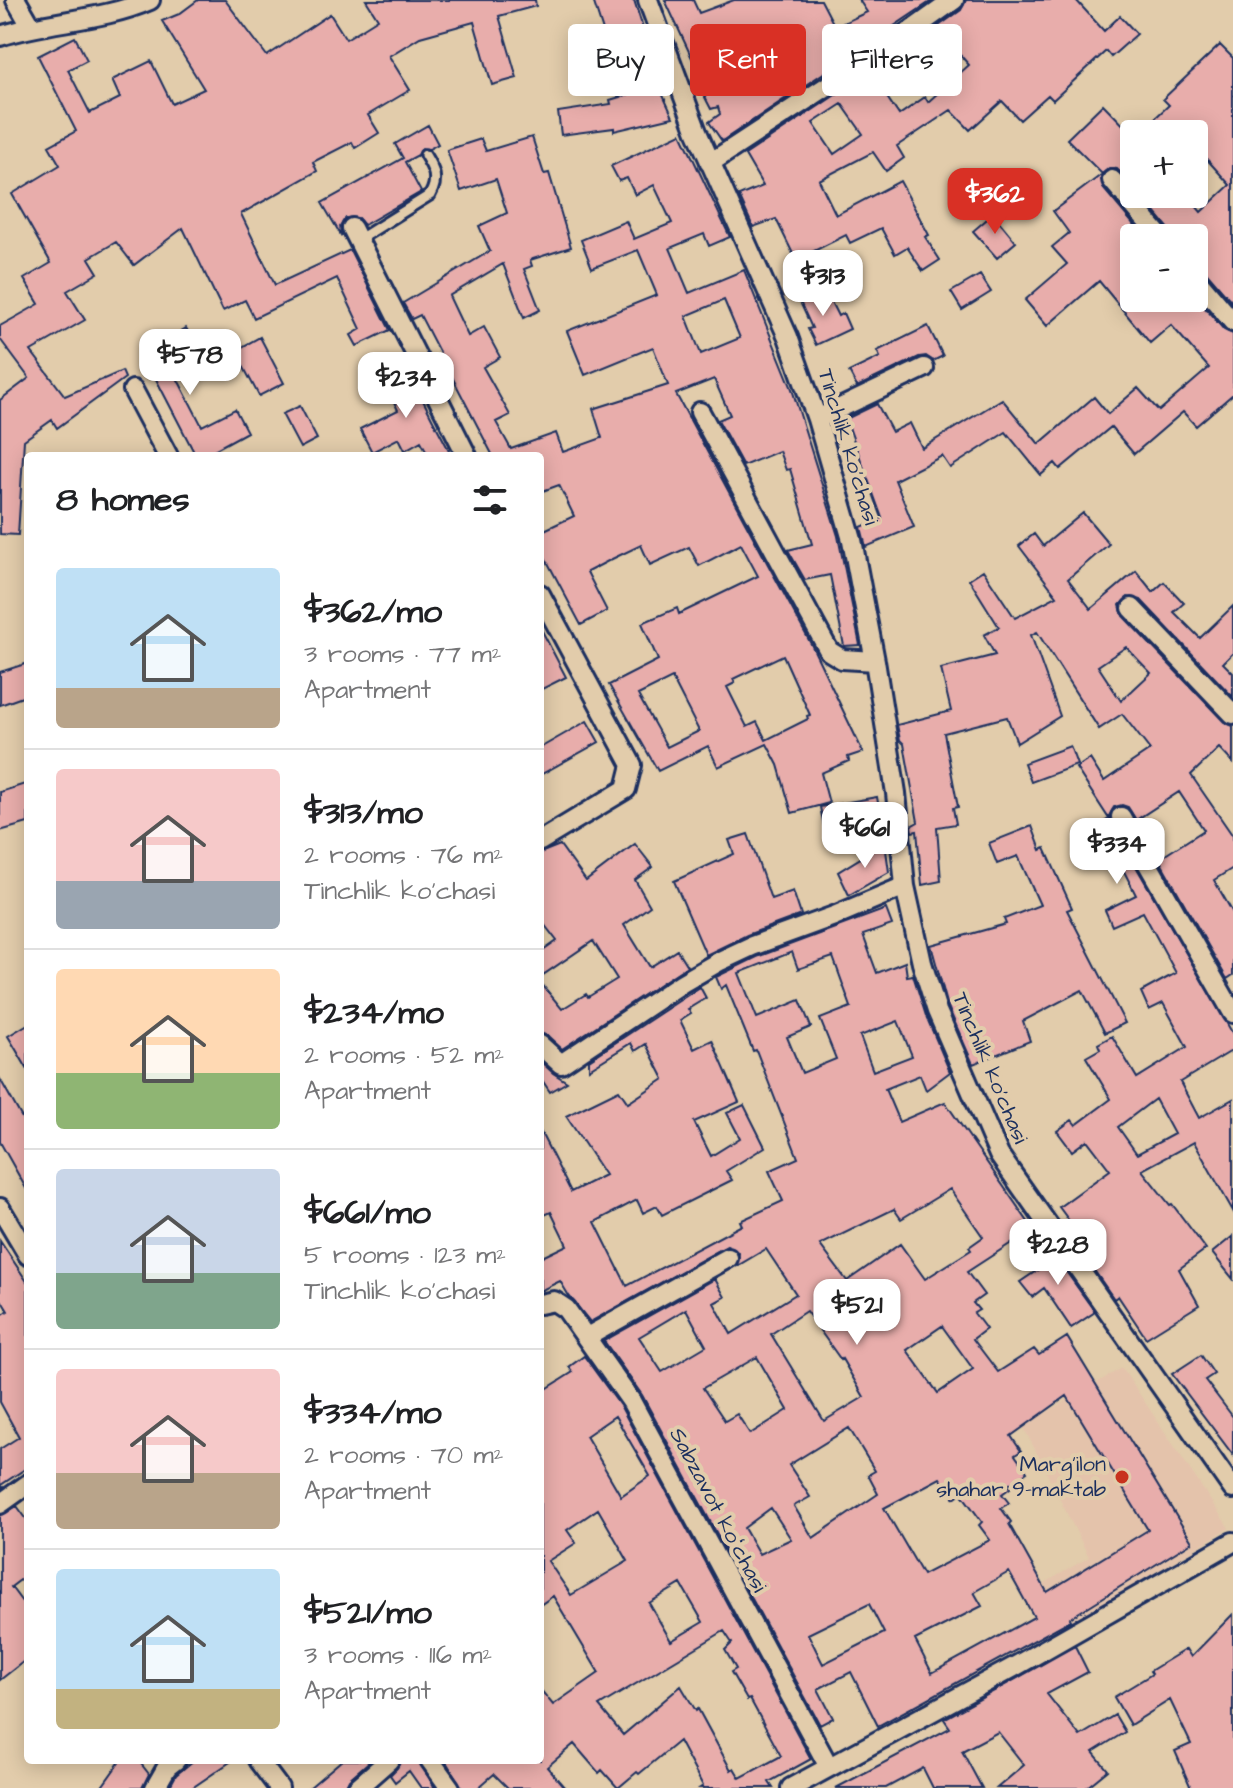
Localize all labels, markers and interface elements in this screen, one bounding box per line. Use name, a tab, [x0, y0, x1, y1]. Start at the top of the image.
chip: Buy	[568, 24, 674, 96]
chip: Rent	[690, 24, 806, 96]
chip: Filters	[822, 24, 962, 96]
map controls	[1120, 120, 1208, 312]
button: +	[1120, 120, 1208, 208]
pin: $362	[948, 168, 1042, 236]
text: $362	[966, 176, 1024, 212]
button: −	[1120, 224, 1208, 312]
pin: $313	[776, 250, 870, 318]
text: $313	[801, 258, 845, 294]
pin: $578	[143, 329, 237, 397]
text: $578	[157, 337, 223, 373]
pin: $234	[359, 352, 453, 420]
text: $234	[376, 360, 436, 396]
street label: Tinchlik ko'chasi	[810, 365, 886, 529]
text: 8 homes	[56, 476, 190, 524]
icon: filters	[468, 478, 512, 522]
text: $362/mo	[304, 588, 442, 636]
icon: home	[120, 600, 216, 696]
text: 3 rooms · 77 m²	[304, 636, 501, 672]
text: Apartment	[304, 672, 431, 708]
text: $313/mo	[304, 789, 423, 837]
icon: home	[120, 801, 216, 897]
pin: $661	[818, 802, 912, 870]
text: $661	[840, 810, 890, 846]
pin: $334	[1070, 818, 1164, 886]
text: $334	[1088, 826, 1146, 862]
text: 2 rooms · 76 m²	[304, 837, 503, 873]
text: Tinchlik ko'chasi	[304, 873, 495, 909]
street label: Tinchlik ko'chasi	[944, 987, 1036, 1149]
text: $234/mo	[304, 989, 444, 1037]
icon: home	[120, 1001, 216, 1097]
text: 2 rooms · 52 m²	[304, 1037, 504, 1073]
text: Apartment	[304, 1073, 431, 1109]
text: $661/mo	[304, 1189, 431, 1237]
icon: home	[120, 1201, 216, 1297]
pin: $228	[1011, 1219, 1105, 1287]
text: $228	[1027, 1227, 1089, 1263]
text: 5 rooms · 123 m²	[304, 1237, 506, 1273]
text: Tinchlik ko'chasi	[304, 1273, 495, 1309]
pin: $521	[810, 1279, 904, 1347]
text: $521	[831, 1287, 883, 1323]
text: $334/mo	[304, 1389, 442, 1437]
icon: home	[120, 1401, 216, 1497]
street label: Sabzavot koʻchasi	[661, 1422, 775, 1598]
text: 2 rooms · 70 m²	[304, 1437, 503, 1473]
place label: Marg'ilon shahar 9-maktab	[936, 1449, 1106, 1505]
marker: Marg'ilon shahar 9-maktab	[1113, 1468, 1131, 1486]
text: Apartment	[304, 1473, 431, 1509]
text: $521/mo	[304, 1589, 432, 1637]
icon: home	[120, 1601, 216, 1697]
text: 3 rooms · 116 m²	[304, 1637, 492, 1673]
text: Apartment	[304, 1673, 431, 1709]

